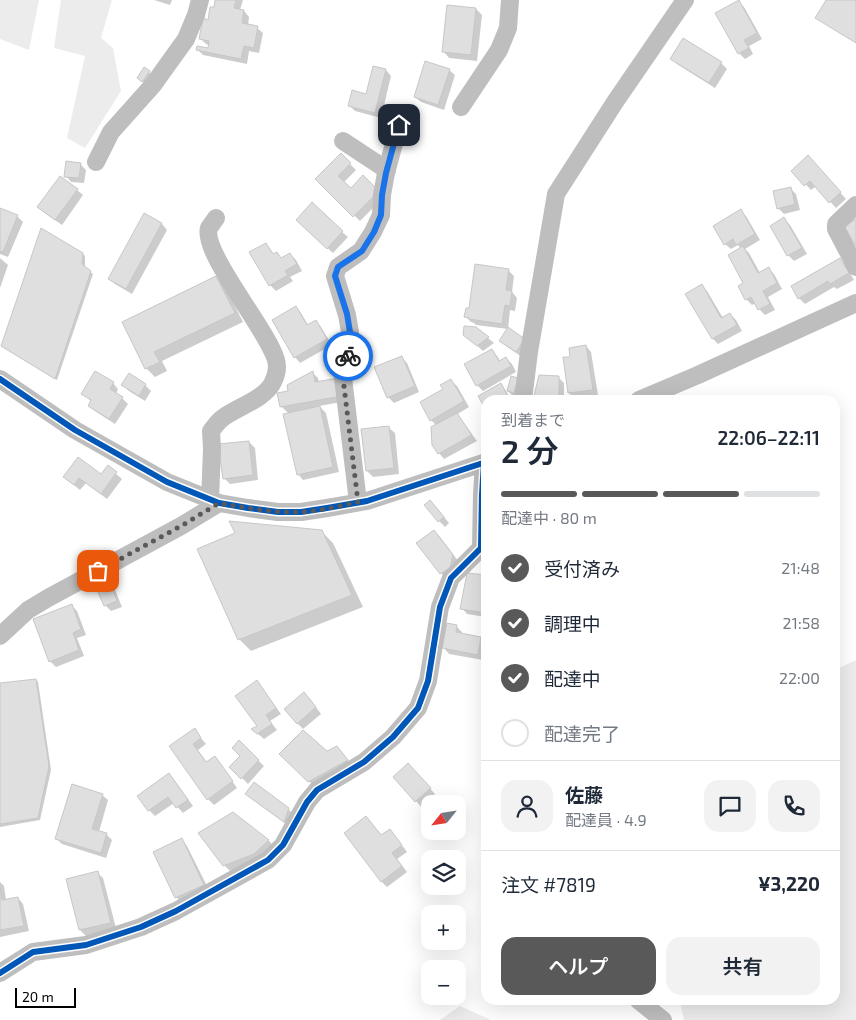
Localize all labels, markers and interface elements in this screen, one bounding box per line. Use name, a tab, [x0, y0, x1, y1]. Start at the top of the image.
pin	[378, 104, 420, 146]
icon: home	[385, 111, 413, 139]
courier	[323, 331, 373, 381]
icon: bike	[334, 342, 362, 370]
text: 到着まで	[501, 410, 565, 429]
text: 22:06–22:11	[717, 426, 820, 449]
text: 2 分	[501, 431, 558, 469]
text: 配達中 · 80 m	[501, 508, 597, 527]
pin	[77, 550, 119, 592]
icon: check	[501, 554, 529, 582]
icon: bag	[84, 557, 112, 585]
text: 受付済み	[544, 557, 620, 580]
text: 21:48	[781, 558, 820, 577]
icon: check	[501, 609, 529, 637]
text: 調理中	[544, 612, 601, 635]
text: 21:58	[783, 613, 820, 632]
icon: check	[501, 664, 529, 692]
text: 配達中	[544, 667, 601, 690]
text: 22:00	[779, 668, 820, 687]
text: 配達完了	[544, 722, 620, 745]
button: person	[501, 780, 553, 832]
button: chat	[704, 780, 756, 832]
button: phone	[768, 780, 820, 832]
text: 佐藤	[565, 783, 603, 806]
north arrow	[421, 795, 466, 840]
map controls	[421, 795, 466, 1005]
text: 配達員 · 4.9	[565, 810, 647, 829]
button: layers	[421, 850, 466, 895]
text: ¥3,220	[758, 872, 820, 895]
text: 注文 #7819	[501, 873, 596, 896]
button: +	[421, 905, 466, 950]
button: ヘルプ	[501, 937, 656, 995]
button: 共有	[666, 937, 820, 995]
button: −	[421, 960, 466, 1005]
scale bar	[15, 985, 76, 1008]
text: 20 m	[22, 988, 54, 1005]

